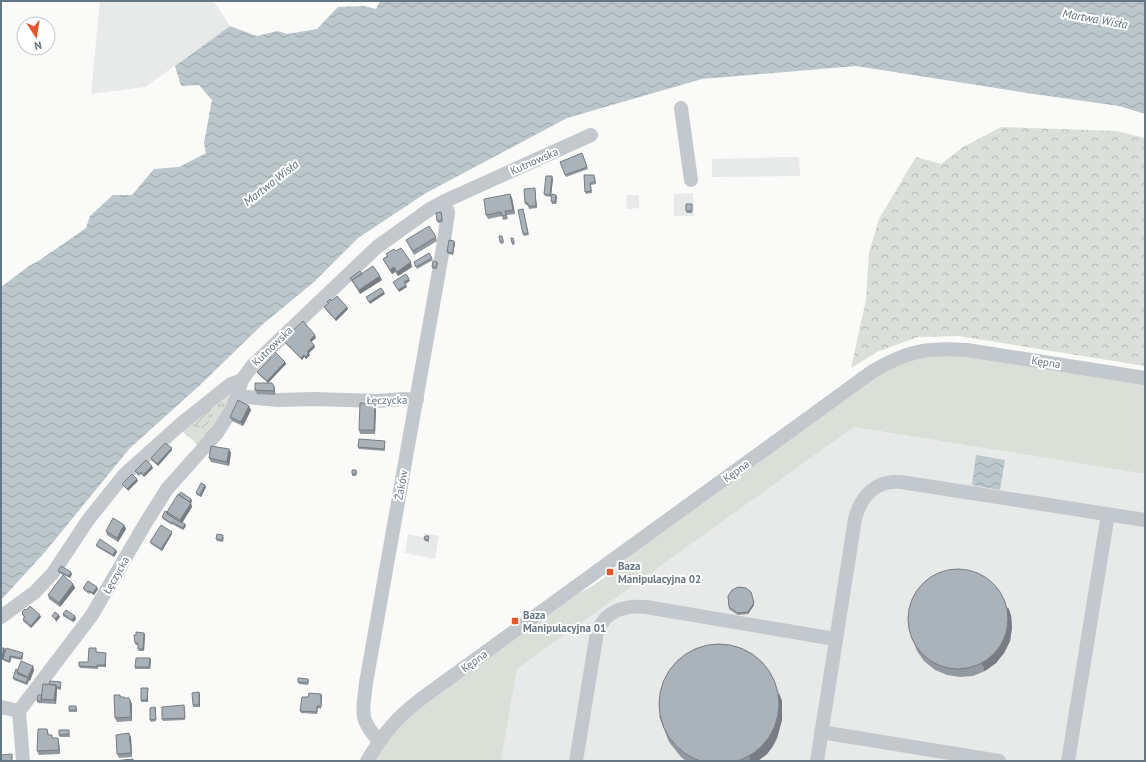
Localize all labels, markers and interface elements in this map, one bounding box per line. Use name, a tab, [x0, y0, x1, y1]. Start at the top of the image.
water label: Martwa Wisła	[1061, 5, 1129, 32]
north arrow	[16, 16, 56, 56]
text: N	[33, 38, 43, 53]
street label: Kutnowska	[508, 144, 560, 178]
water label: Martwa Wisła	[240, 156, 301, 209]
street label: Kutnowska	[249, 323, 295, 369]
street label: Kępna	[1030, 353, 1062, 371]
street label: Łęczycka	[366, 393, 408, 407]
street label: Kępna	[720, 457, 752, 485]
street label: Żaków	[391, 469, 411, 501]
street label: Łęczycka	[100, 554, 132, 596]
place label: Baza Manipulacyjna 02	[618, 559, 701, 586]
marker: Baza Manipulacyjna 02	[605, 567, 615, 577]
place label: Baza Manipulacyjna 01	[523, 608, 606, 635]
marker: Baza Manipulacyjna 01	[510, 616, 520, 626]
street label: Kępna	[458, 647, 490, 675]

